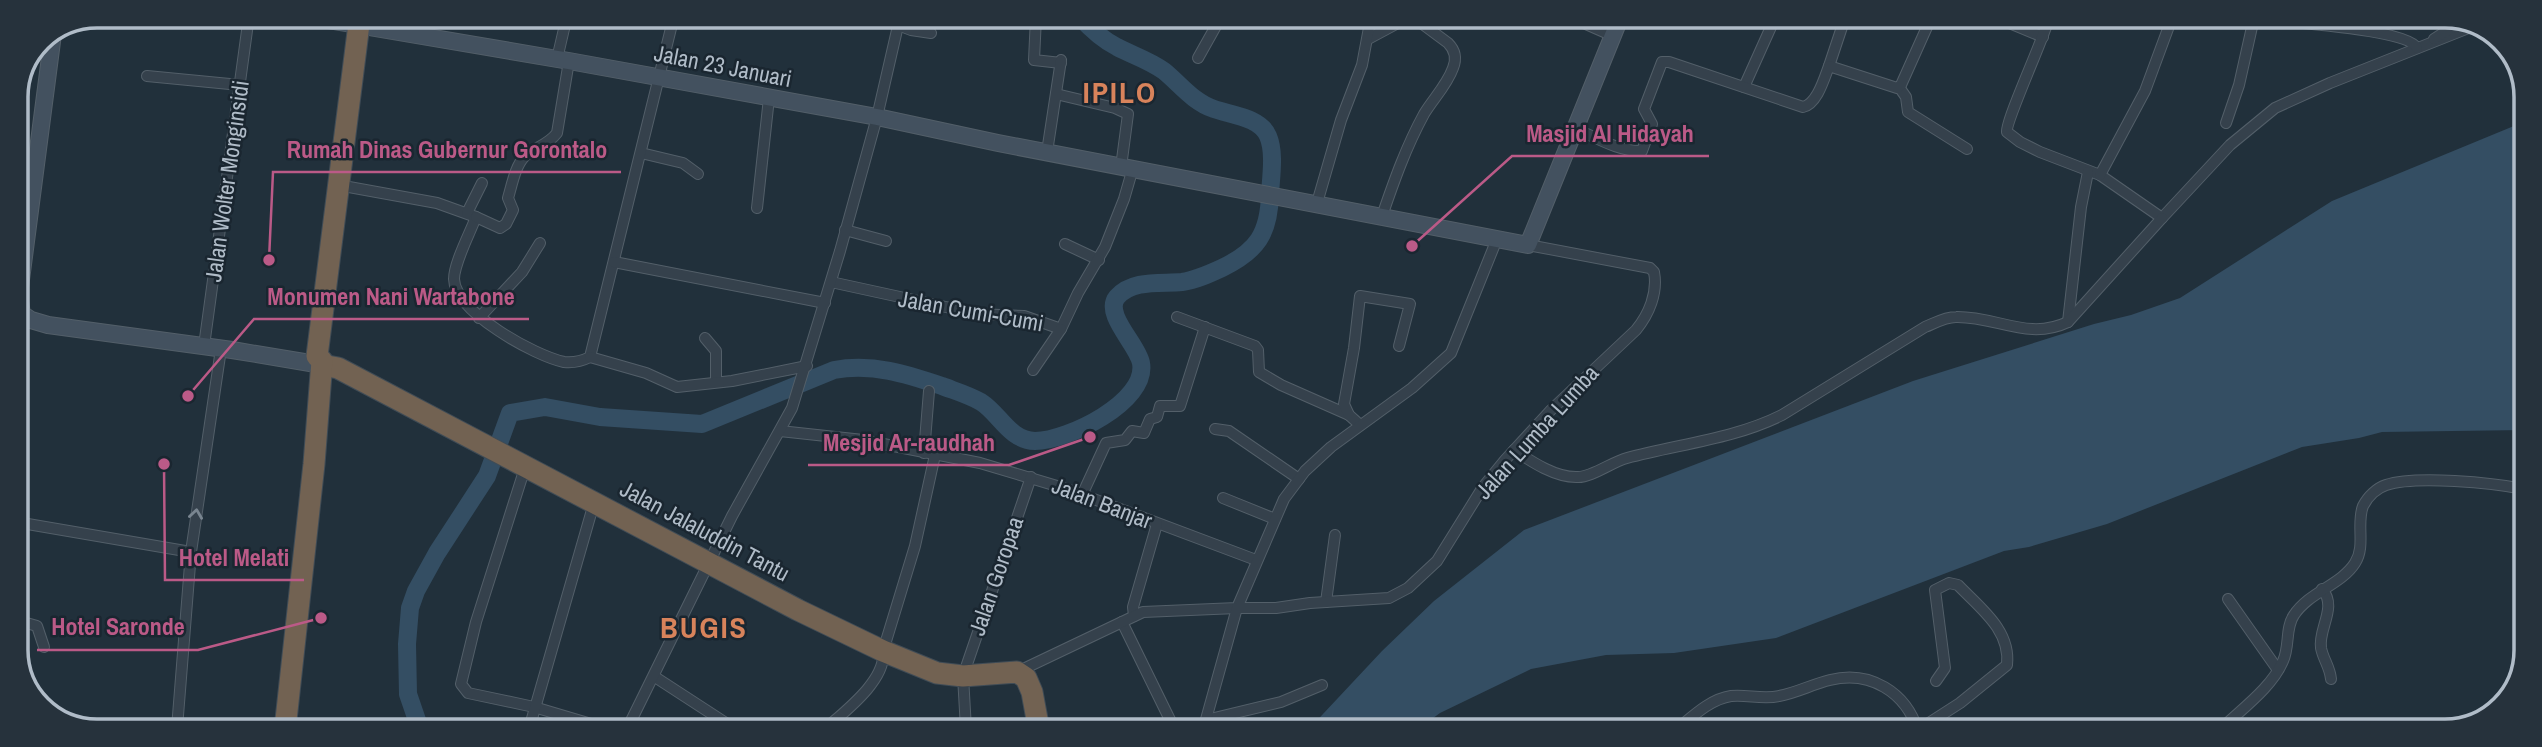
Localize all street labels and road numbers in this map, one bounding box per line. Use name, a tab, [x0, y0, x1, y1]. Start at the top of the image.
street label: Jalan 23 Januari	[652, 37, 794, 94]
street label: Jalan Wolter Monginsidi	[197, 78, 256, 284]
street label: Jalan Cumi-Cumi	[896, 283, 1046, 339]
street label: Jalan Lumba Lumba	[1468, 357, 1606, 506]
street label: Jalan Banjar	[1048, 469, 1157, 536]
street label: Jalan Jalaluddin Tantu	[615, 473, 795, 588]
street label: Jalan Goropaa	[961, 512, 1030, 639]

